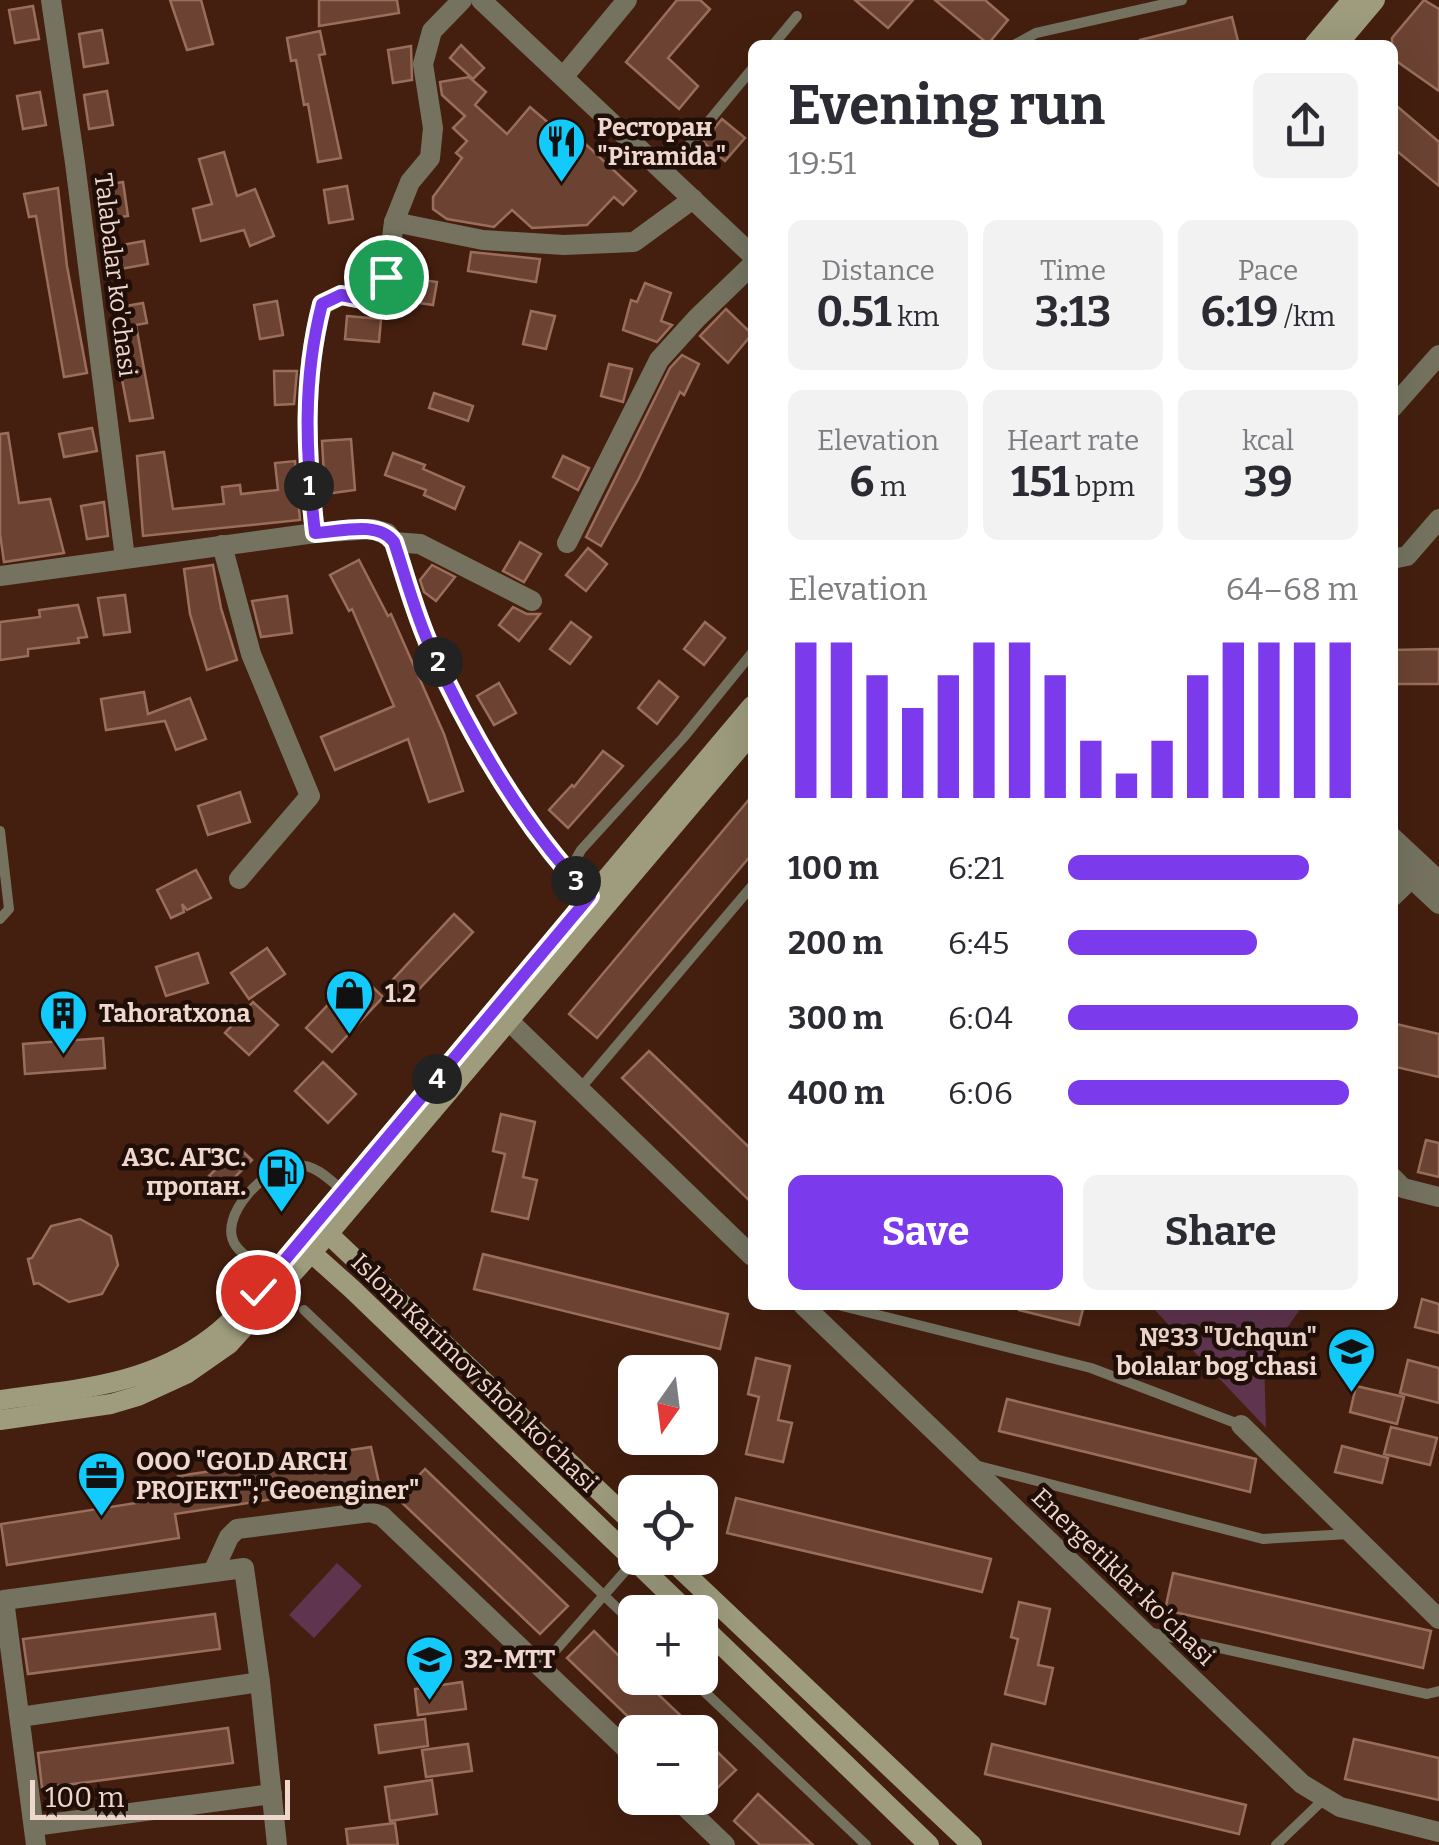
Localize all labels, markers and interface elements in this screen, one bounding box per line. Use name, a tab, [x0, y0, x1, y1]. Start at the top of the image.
text: Evening run	[788, 73, 1105, 139]
button: share	[1253, 73, 1358, 178]
place label: Ресторан "Piramida"	[597, 113, 726, 172]
restaurant icon: Ресторан "Piramida"	[536, 116, 588, 184]
text: 19:51	[788, 144, 856, 182]
street label: Talabalar ko'chasi	[88, 171, 142, 379]
pin	[344, 235, 429, 320]
icon: arrive	[359, 250, 414, 305]
text: Distance	[821, 254, 935, 287]
text: Time	[1040, 254, 1106, 287]
text: Pace	[1238, 254, 1298, 287]
text: 0.51	[817, 287, 892, 337]
text: 3:13	[1035, 287, 1111, 337]
text: 6:19	[1201, 287, 1278, 337]
text: km	[892, 300, 939, 333]
text: /km	[1278, 300, 1335, 333]
text: Elevation	[817, 424, 939, 457]
text: Heart rate	[1007, 424, 1139, 457]
text: kcal	[1242, 424, 1294, 457]
text: 6	[849, 457, 874, 507]
text: 151	[1011, 457, 1070, 507]
text: 39	[1243, 457, 1293, 507]
pin: 1	[284, 461, 334, 511]
text: 1	[303, 469, 315, 502]
text: m	[874, 470, 907, 503]
text: bpm	[1070, 470, 1135, 503]
text: Elevation	[788, 570, 928, 608]
text: 64–68 m	[1226, 570, 1358, 608]
pin: 2	[413, 637, 463, 687]
text: 2	[430, 645, 446, 678]
text: 100 m	[788, 849, 879, 887]
text: 6:21	[948, 849, 1004, 887]
pin: 3	[551, 856, 601, 906]
text: 3	[568, 864, 584, 897]
text: 200 m	[788, 924, 883, 962]
text: 6:45	[948, 924, 1009, 962]
shop icon: 1.2	[324, 968, 376, 1036]
place label: 1.2	[385, 979, 416, 1009]
building icon: Tahoratxona	[38, 988, 90, 1056]
place label: Tahoratxona	[99, 999, 250, 1029]
text: 300 m	[788, 999, 883, 1037]
text: 6:04	[948, 999, 1013, 1037]
pin: 4	[412, 1054, 462, 1104]
text: 4	[428, 1062, 446, 1095]
text: 400 m	[788, 1074, 884, 1112]
text: 6:06	[948, 1074, 1013, 1112]
place label: АЗС. АГЗС. пропан.	[122, 1143, 246, 1202]
fuel station icon: АЗС. АГЗС. пропан.	[255, 1146, 307, 1214]
button: Save	[788, 1175, 1063, 1290]
button: Share	[1083, 1175, 1358, 1290]
street label: Islom Karimov shoh ko'chasi	[345, 1247, 603, 1499]
pin	[216, 1250, 301, 1335]
icon: check	[231, 1265, 286, 1320]
place label: №33 "Uchqun" bolalar bog'chasi	[1116, 1323, 1317, 1382]
school or university icon: №33 "Uchqun" bolalar bog'chasi	[1326, 1326, 1378, 1394]
north arrow	[618, 1355, 718, 1455]
map controls	[618, 1355, 718, 1815]
place label: ООО "GOLD ARCH PROJEKT";"Geoenginer"	[136, 1447, 420, 1506]
office icon: ООО "GOLD ARCH PROJEKT";"Geoenginer"	[75, 1450, 127, 1518]
button: locate	[618, 1475, 718, 1575]
street label: Energetiklar ko'chasi	[1025, 1482, 1221, 1672]
button: +	[618, 1595, 718, 1695]
school or university icon: 32-MTT	[403, 1634, 455, 1702]
place label: 32-MTT	[464, 1645, 555, 1675]
button: −	[618, 1715, 718, 1815]
scale bar	[30, 1775, 290, 1820]
text: 100 m	[45, 1781, 125, 1814]

